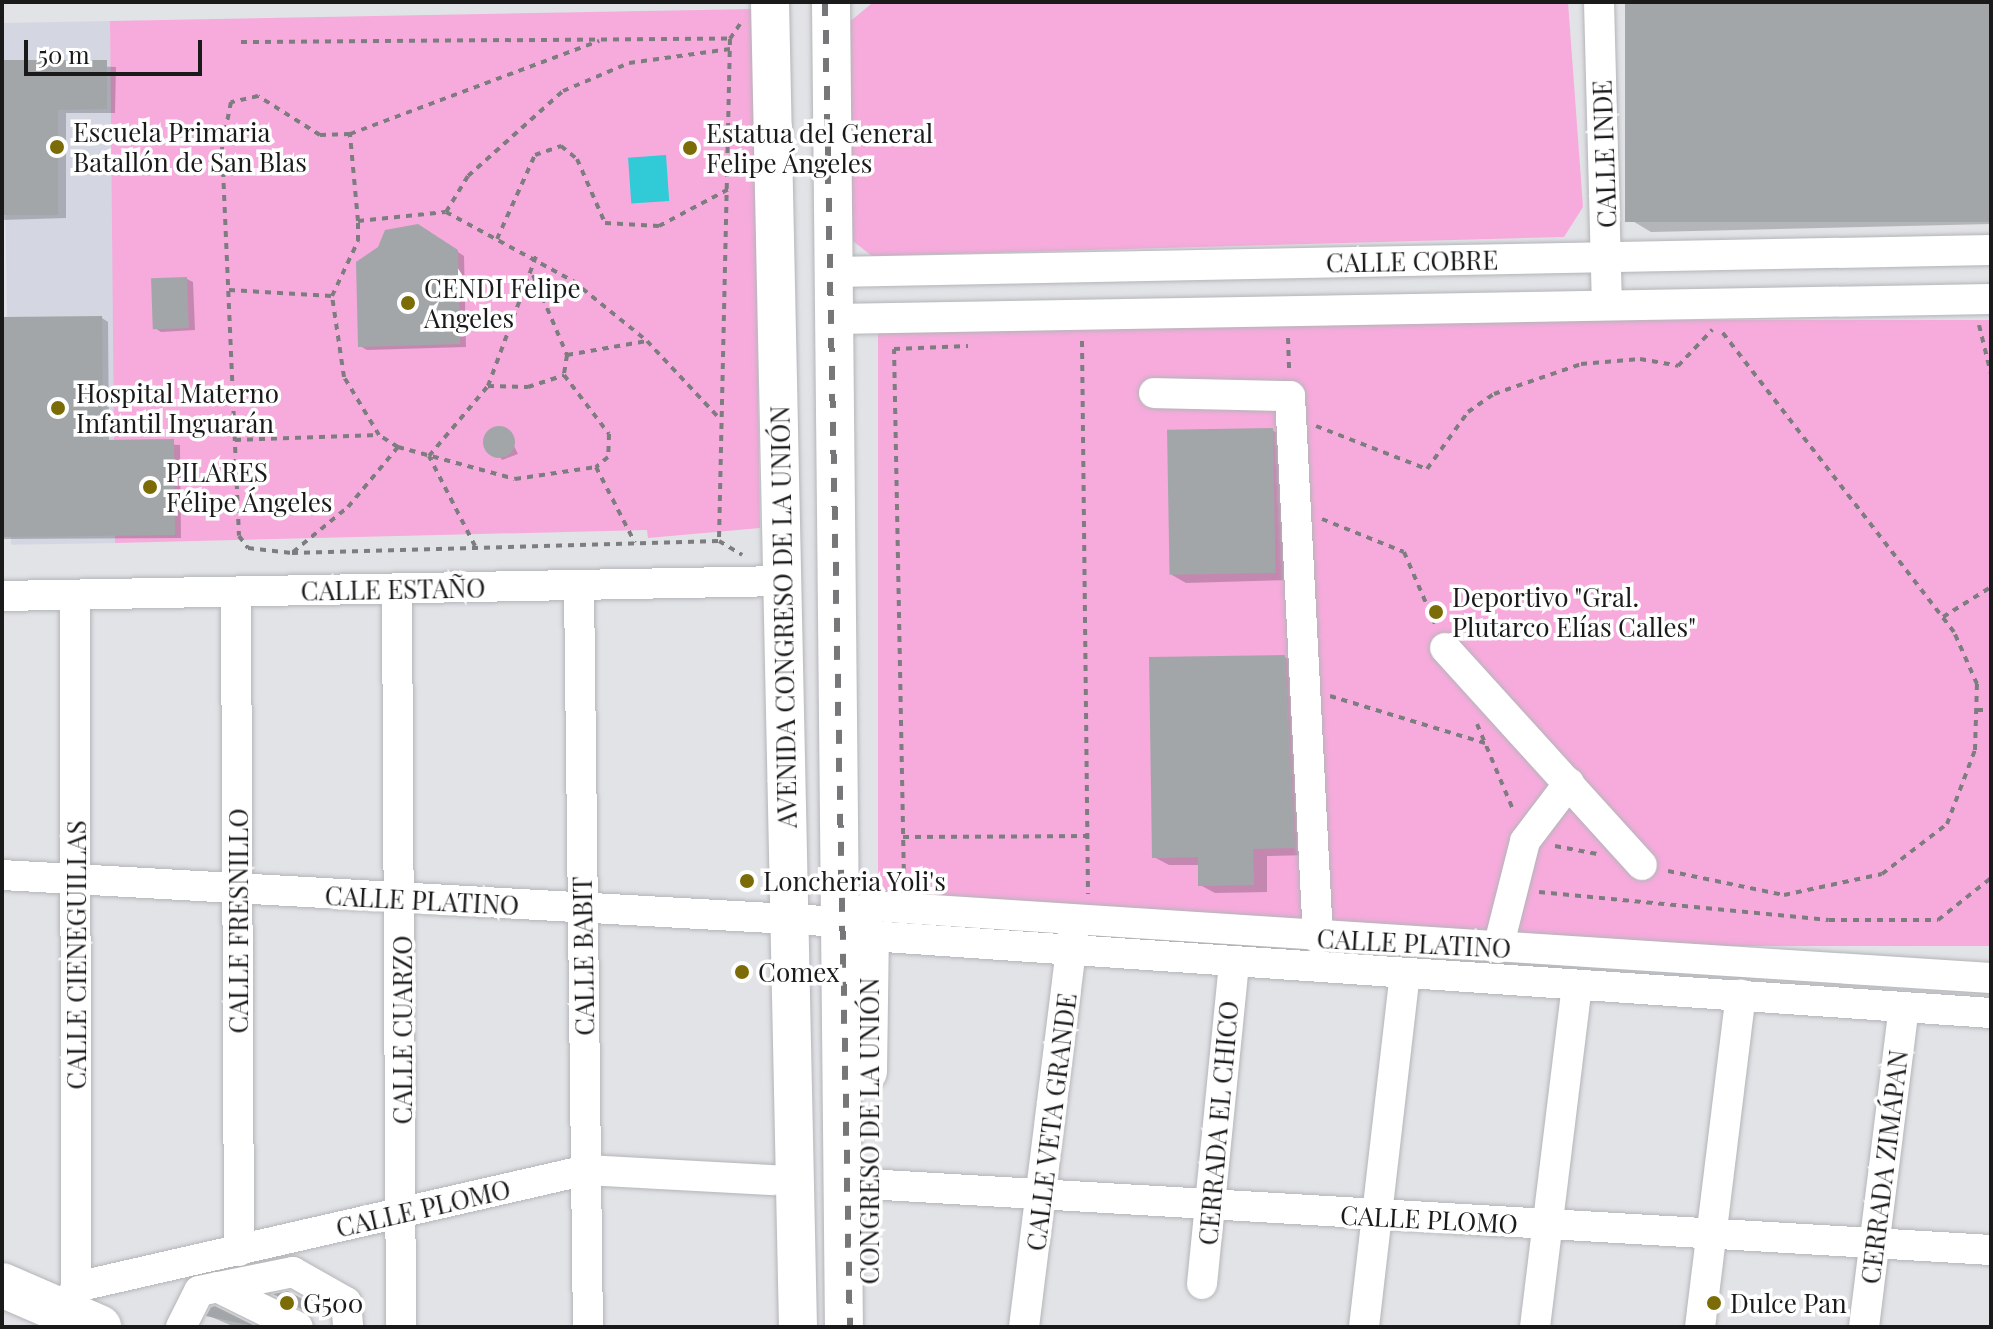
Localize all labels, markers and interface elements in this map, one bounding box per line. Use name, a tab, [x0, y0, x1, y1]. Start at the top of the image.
scale bar	[28, 24, 206, 74]
text: 50 m	[38, 38, 90, 70]
street label: CALLE INDE	[1586, 79, 1622, 229]
place label: Escuela Primaria Batallón de San Blas	[73, 116, 307, 178]
place label: Estatua del General Felipe Ángeles	[706, 117, 934, 178]
marker: Escuela Primaria Batallón de San Blas	[48, 138, 66, 156]
marker: Estatua del General Felipe Ángeles	[681, 139, 699, 157]
street label: CALLE COBRE	[1326, 244, 1498, 278]
place label: CENDI Felipe Angeles	[424, 272, 581, 334]
marker: CENDI Felipe Angeles	[399, 294, 417, 312]
place label: Hospital Materno Infantil Inguarán	[76, 377, 279, 438]
marker: Hospital Materno Infantil Inguarán	[47, 397, 69, 419]
street label: AVENIDA CONGRESO DE LA UNIÓN	[764, 405, 802, 829]
place label: PILARES Félipe Ángeles	[166, 456, 333, 518]
marker: PILARES Félipe Ángeles	[141, 478, 159, 496]
street label: CALLE ESTAÑO	[300, 572, 486, 606]
place label: Deportivo "Gral. Plutarco Elías Calles"	[1452, 581, 1696, 642]
marker: Deportivo "Gral. Plutarco Elías Calles"	[1427, 603, 1445, 621]
street label: CALLE FRESNILLO	[222, 808, 254, 1034]
street label: CALLE CIENEGUILLAS	[60, 820, 92, 1090]
place label: Loncheria Yoli's	[763, 865, 947, 897]
marker: Loncheria Yoli's	[738, 872, 756, 890]
street label: CALLE BABIT	[566, 876, 600, 1036]
street label: CALLE PLATINO	[324, 879, 520, 921]
street label: CALLE PLATINO	[1316, 922, 1512, 964]
street label: CALLE CUARZO	[386, 936, 418, 1124]
place label: Comex	[758, 956, 840, 988]
marker: Comex	[733, 963, 751, 981]
street label: CONGRESO DE LA UNIÓN	[853, 978, 885, 1284]
street label: CALLE VETA GRANDE	[1020, 991, 1082, 1253]
street label: CERRADA EL CHICO	[1192, 999, 1244, 1247]
street label: CERRADA ZIMÁPAN	[1854, 1048, 1914, 1286]
street label: CALLE PLOMO	[333, 1173, 513, 1243]
street label: CALLE PLOMO	[1339, 1199, 1519, 1239]
place label: G500	[303, 1287, 363, 1319]
place label: Dulce Pan	[1730, 1287, 1847, 1319]
marker: G500	[278, 1294, 296, 1312]
marker: Dulce Pan	[1705, 1294, 1723, 1312]

